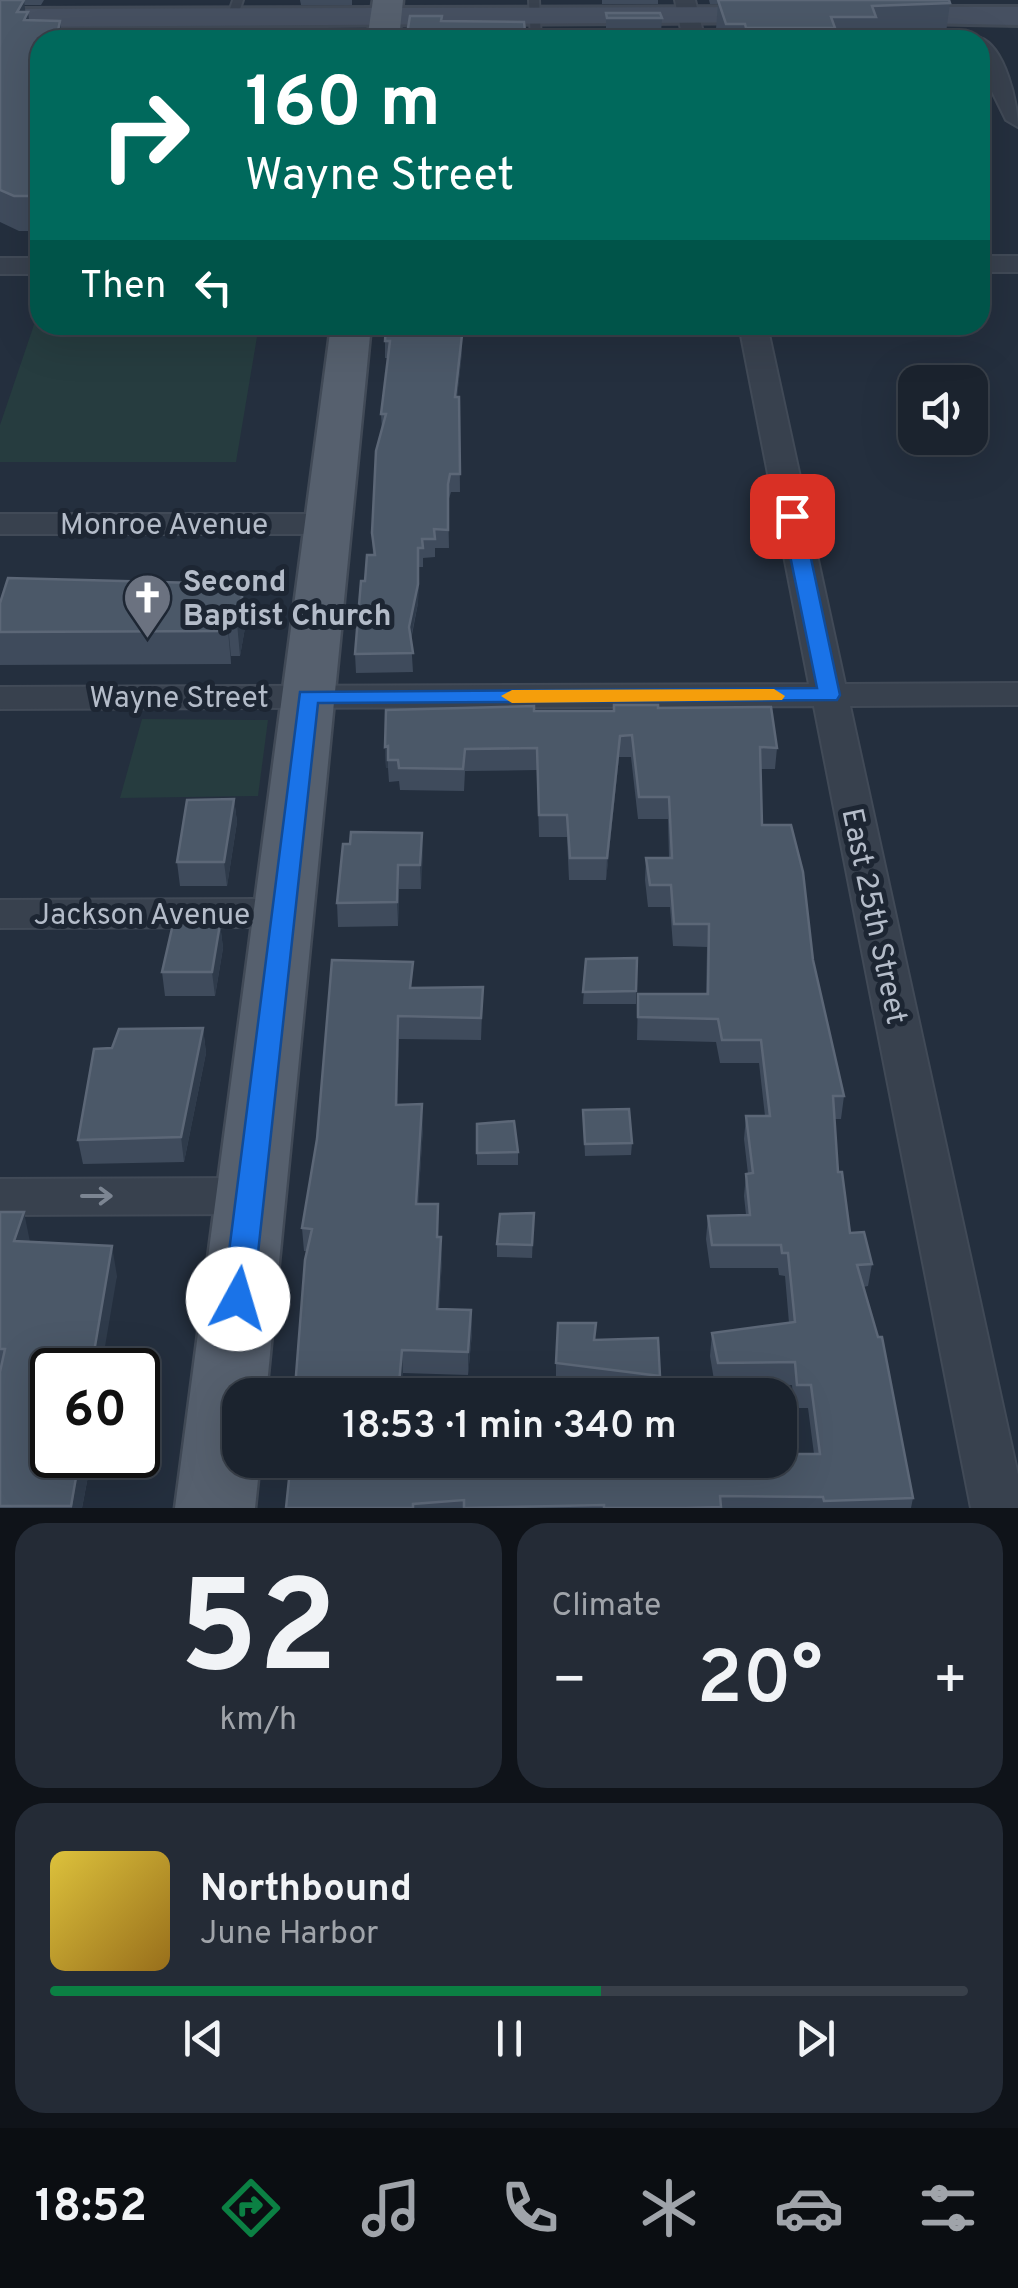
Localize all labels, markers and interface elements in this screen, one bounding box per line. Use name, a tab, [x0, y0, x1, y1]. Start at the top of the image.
text: 160 m	[245, 62, 441, 151]
icon: right	[80, 70, 210, 200]
text: Wayne Street	[245, 149, 514, 206]
icon: left	[186, 260, 241, 315]
text: Then	[80, 263, 166, 312]
map controls	[898, 365, 988, 455]
button: sound	[898, 365, 988, 455]
pin	[750, 474, 835, 559]
icon: arrive	[765, 489, 820, 544]
street label: Monroe Avenue	[60, 508, 268, 545]
place label: Second Baptist Church	[183, 565, 392, 636]
church icon: Second Baptist Church	[122, 572, 174, 640]
street label: Wayne Street	[89, 681, 269, 718]
street label: East 25th Street	[832, 805, 914, 1028]
street label: Jackson Avenue	[34, 898, 250, 935]
one-way arrow	[81, 1187, 113, 1206]
position arrow	[186, 1247, 290, 1351]
speed limit sign: 60	[30, 1348, 160, 1478]
text: 18:53 · 1 min · 340 m	[342, 1403, 677, 1452]
text: 52	[179, 1553, 338, 1718]
text: Climate	[552, 1587, 661, 1627]
text: 20°	[697, 1635, 823, 1730]
text: −	[552, 1648, 587, 1718]
text: +	[933, 1648, 968, 1718]
text: km/h	[219, 1701, 297, 1741]
text: Northbound	[200, 1866, 412, 1915]
text: June Harbor	[200, 1915, 379, 1955]
icon: previous	[176, 2011, 231, 2066]
icon: pause	[482, 2011, 537, 2066]
icon: next	[788, 2011, 843, 2066]
icon: directions	[216, 2173, 286, 2243]
icon: music	[356, 2173, 426, 2243]
icon: phone	[495, 2173, 565, 2243]
icon: climate	[634, 2173, 704, 2243]
icon: car	[774, 2173, 844, 2243]
icon: filters	[913, 2173, 983, 2243]
text: 18:52	[35, 2180, 147, 2237]

